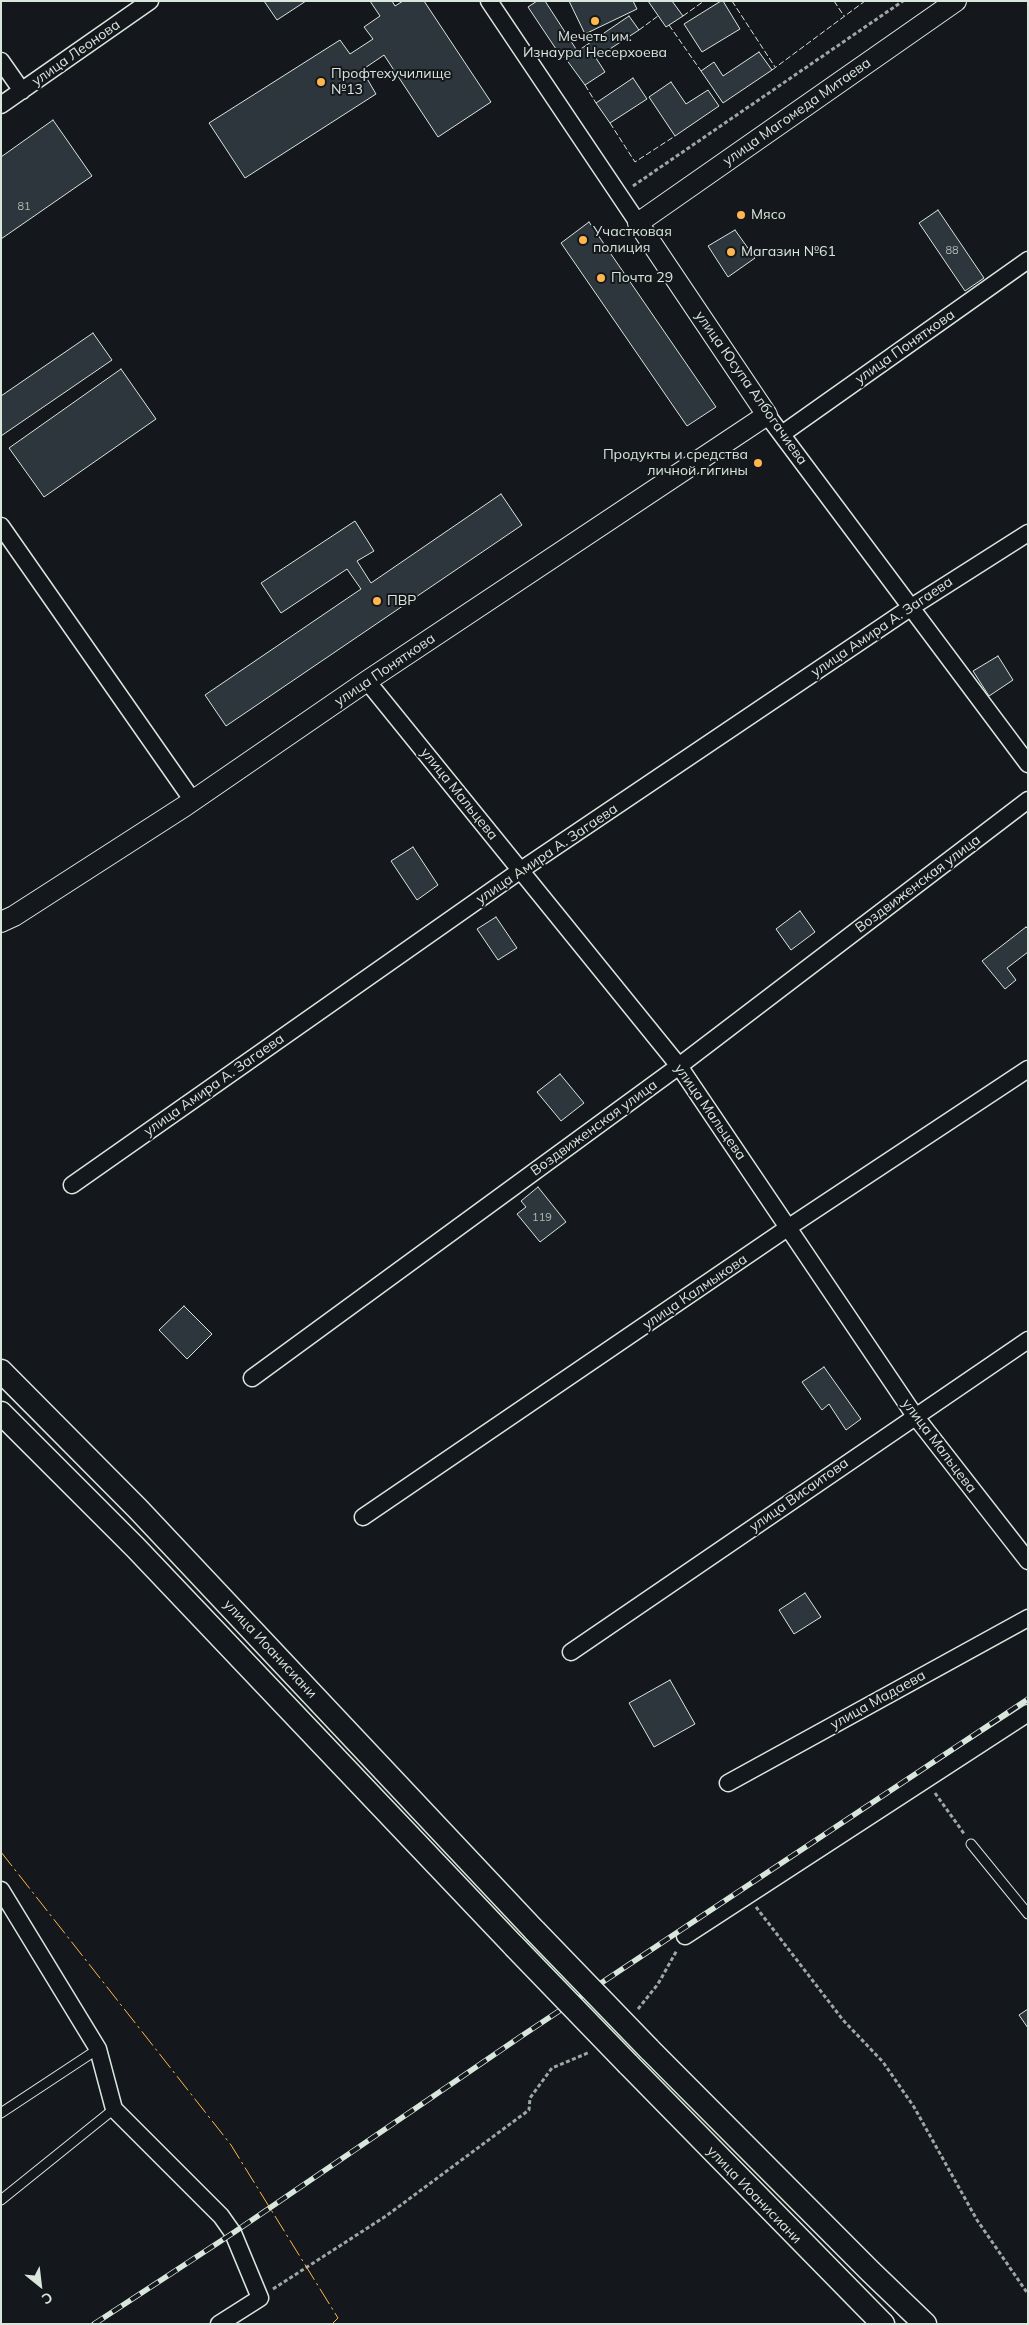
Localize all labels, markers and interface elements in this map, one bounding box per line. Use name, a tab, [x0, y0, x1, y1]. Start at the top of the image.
marker: Мечеть им. Изнаура Несерхоева	[589, 15, 601, 27]
street label: улица Леонова	[29, 16, 123, 90]
place label: Мечеть им. Изнаура Несерхоева	[523, 29, 667, 62]
street label: улица Магомеда Митаева	[720, 54, 874, 170]
place label: Профтехучилище №13	[331, 66, 451, 98]
marker: Профтехучилище №13	[315, 76, 327, 88]
house number: 81	[17, 200, 31, 214]
place label: Мясо	[751, 207, 786, 223]
marker: Мясо	[735, 209, 747, 221]
place label: Участковая полиция	[593, 224, 672, 256]
marker: Участковая полиция	[577, 234, 589, 246]
place label: Магазин №61	[741, 244, 836, 260]
house number: 88	[945, 244, 959, 258]
marker: Магазин №61	[725, 246, 737, 258]
place label: Почта 29	[611, 270, 673, 286]
marker: Почта 29	[595, 272, 607, 284]
street label: улица Поняткова	[852, 306, 958, 388]
street label: улица Юсупа Албогачиева	[691, 308, 811, 468]
place label: Продукты и средства личной гигины	[603, 447, 748, 480]
marker: Продукты и средства личной гигины	[752, 457, 764, 469]
street label: улица Амира А. Загаева	[808, 573, 956, 681]
place label: ПВР	[387, 593, 416, 609]
marker: ПВР	[371, 595, 383, 607]
street label: улица Поняткова	[331, 630, 439, 710]
street label: улица Мальцева	[417, 745, 501, 843]
street label: улица Амира А. Загаева	[473, 800, 621, 908]
street label: Воздвиженская улица	[852, 831, 984, 937]
street label: улица Амира А. Загаева	[141, 1030, 287, 1140]
street label: улица Мальцева	[671, 1061, 749, 1163]
street label: Воздвиженская улица	[527, 1076, 661, 1180]
house number: 119	[532, 1211, 552, 1225]
street label: улица Калмыкова	[640, 1251, 750, 1333]
street label: улица Мальцева	[898, 1396, 980, 1496]
street label: улица Висаитова	[746, 1455, 852, 1535]
street label: улица Иоанисиани	[220, 1596, 320, 1702]
street label: улица Мадаева	[828, 1667, 928, 1733]
street label: улица Иоанисиани	[703, 2143, 805, 2247]
north arrow	[15, 2260, 65, 2310]
text: С	[39, 2288, 56, 2308]

